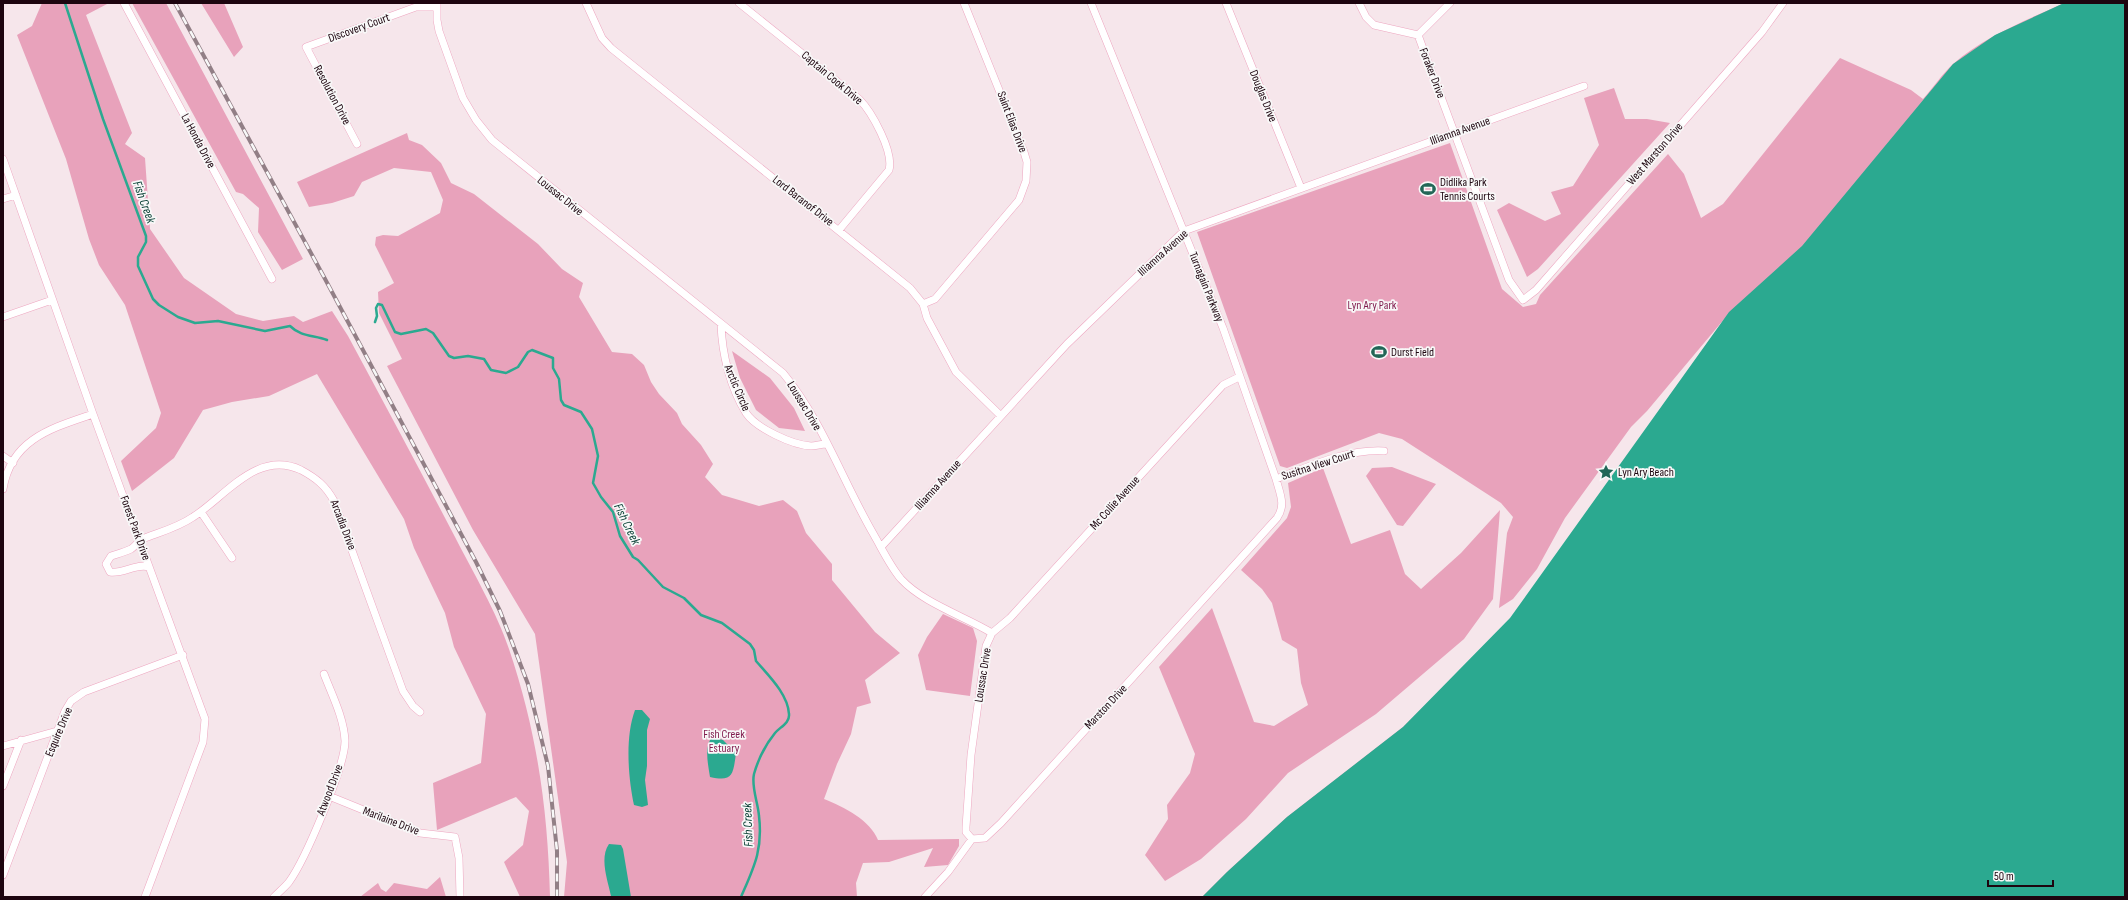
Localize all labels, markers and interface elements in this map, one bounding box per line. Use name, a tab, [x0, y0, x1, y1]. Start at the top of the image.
street label: Discovery Court	[326, 10, 392, 46]
street label: Foraker Drive	[1416, 46, 1449, 100]
street label: Captain Cook Drive	[798, 48, 866, 108]
street label: Resolution Drive	[310, 63, 354, 128]
street label: Douglas Drive	[1246, 68, 1280, 124]
street label: Saint Elias Drive	[993, 89, 1031, 155]
street label: La Honda Drive	[177, 111, 219, 171]
street label: Illiamna Avenue	[1428, 113, 1492, 149]
street label: West Marston Drive	[1624, 119, 1686, 188]
street label: Lord Baranof Drive	[769, 172, 837, 230]
street label: Loussac Drive	[534, 173, 586, 219]
place label: Didlika Park Tennis Courts	[1440, 175, 1495, 204]
water label: Fish Creek	[129, 179, 159, 227]
sports icon: Didlika Park Tennis Courts	[1419, 180, 1437, 198]
street label: Illiamna Avenue	[1135, 226, 1191, 280]
street label: Turnagain Parkway	[1185, 250, 1227, 324]
park label: Lyn Ary Park	[1348, 298, 1397, 313]
sports icon: Durst Field	[1370, 343, 1388, 361]
place label: Durst Field	[1391, 345, 1434, 360]
street label: Arctic Circle	[720, 362, 754, 414]
street label: Loussac Drive	[783, 379, 825, 434]
street label: Susitna View Court	[1280, 446, 1357, 484]
street label: Illiamna Avenue	[911, 457, 965, 513]
place icon: Lyn Ary Beach	[1597, 463, 1615, 481]
place label: Lyn Ary Beach	[1618, 465, 1674, 480]
street label: Mc Collie Avenue	[1087, 473, 1143, 533]
street label: Forest Park Drive	[116, 494, 154, 563]
street label: Arcadia Drive	[326, 497, 359, 552]
water label: Fish Creek	[610, 501, 644, 548]
street label: Loussac Drive	[971, 646, 995, 703]
street label: Marston Drive	[1081, 681, 1131, 733]
street label: Esquire Drive	[42, 705, 76, 759]
park label: Fish Creek Estuary	[703, 727, 745, 756]
street label: Atwood Drive	[313, 762, 347, 819]
water label: Fish Creek	[739, 802, 757, 847]
street label: Marilaine Drive	[361, 803, 422, 839]
scale bar	[1988, 862, 2053, 888]
text: 50 m	[1994, 869, 2014, 884]

